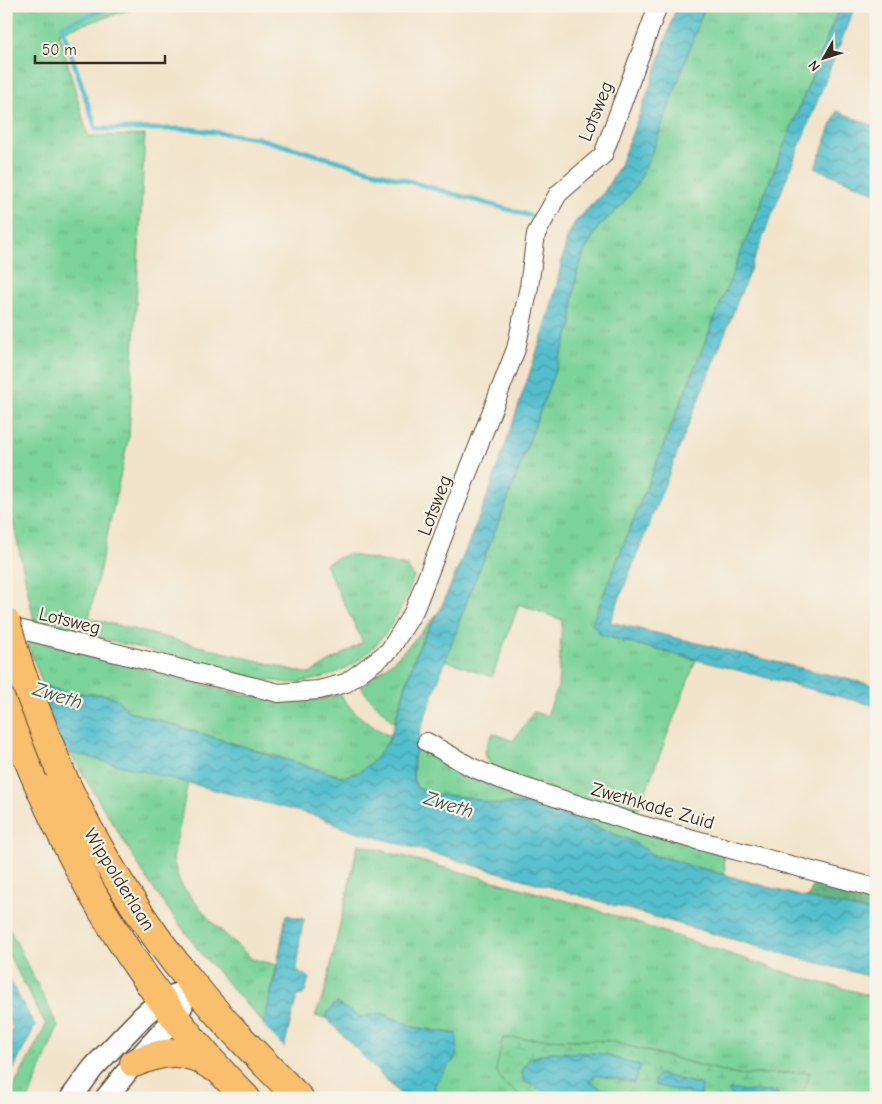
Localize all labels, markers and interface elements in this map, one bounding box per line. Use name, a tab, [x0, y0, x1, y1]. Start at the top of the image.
scale bar	[35, 32, 165, 64]
north arrow	[800, 32, 850, 82]
text: 50 m	[42, 41, 77, 59]
text: N	[805, 57, 824, 75]
street label: Lotsweg	[574, 78, 618, 145]
street label: Lotsweg	[413, 472, 456, 539]
street label: Lotsweg	[37, 603, 103, 639]
water label: Zweth	[29, 677, 85, 714]
street label: Zwethkade Zuid	[589, 778, 717, 834]
water label: Zweth	[420, 786, 476, 823]
street label: Wippolderlaan	[79, 824, 159, 935]

